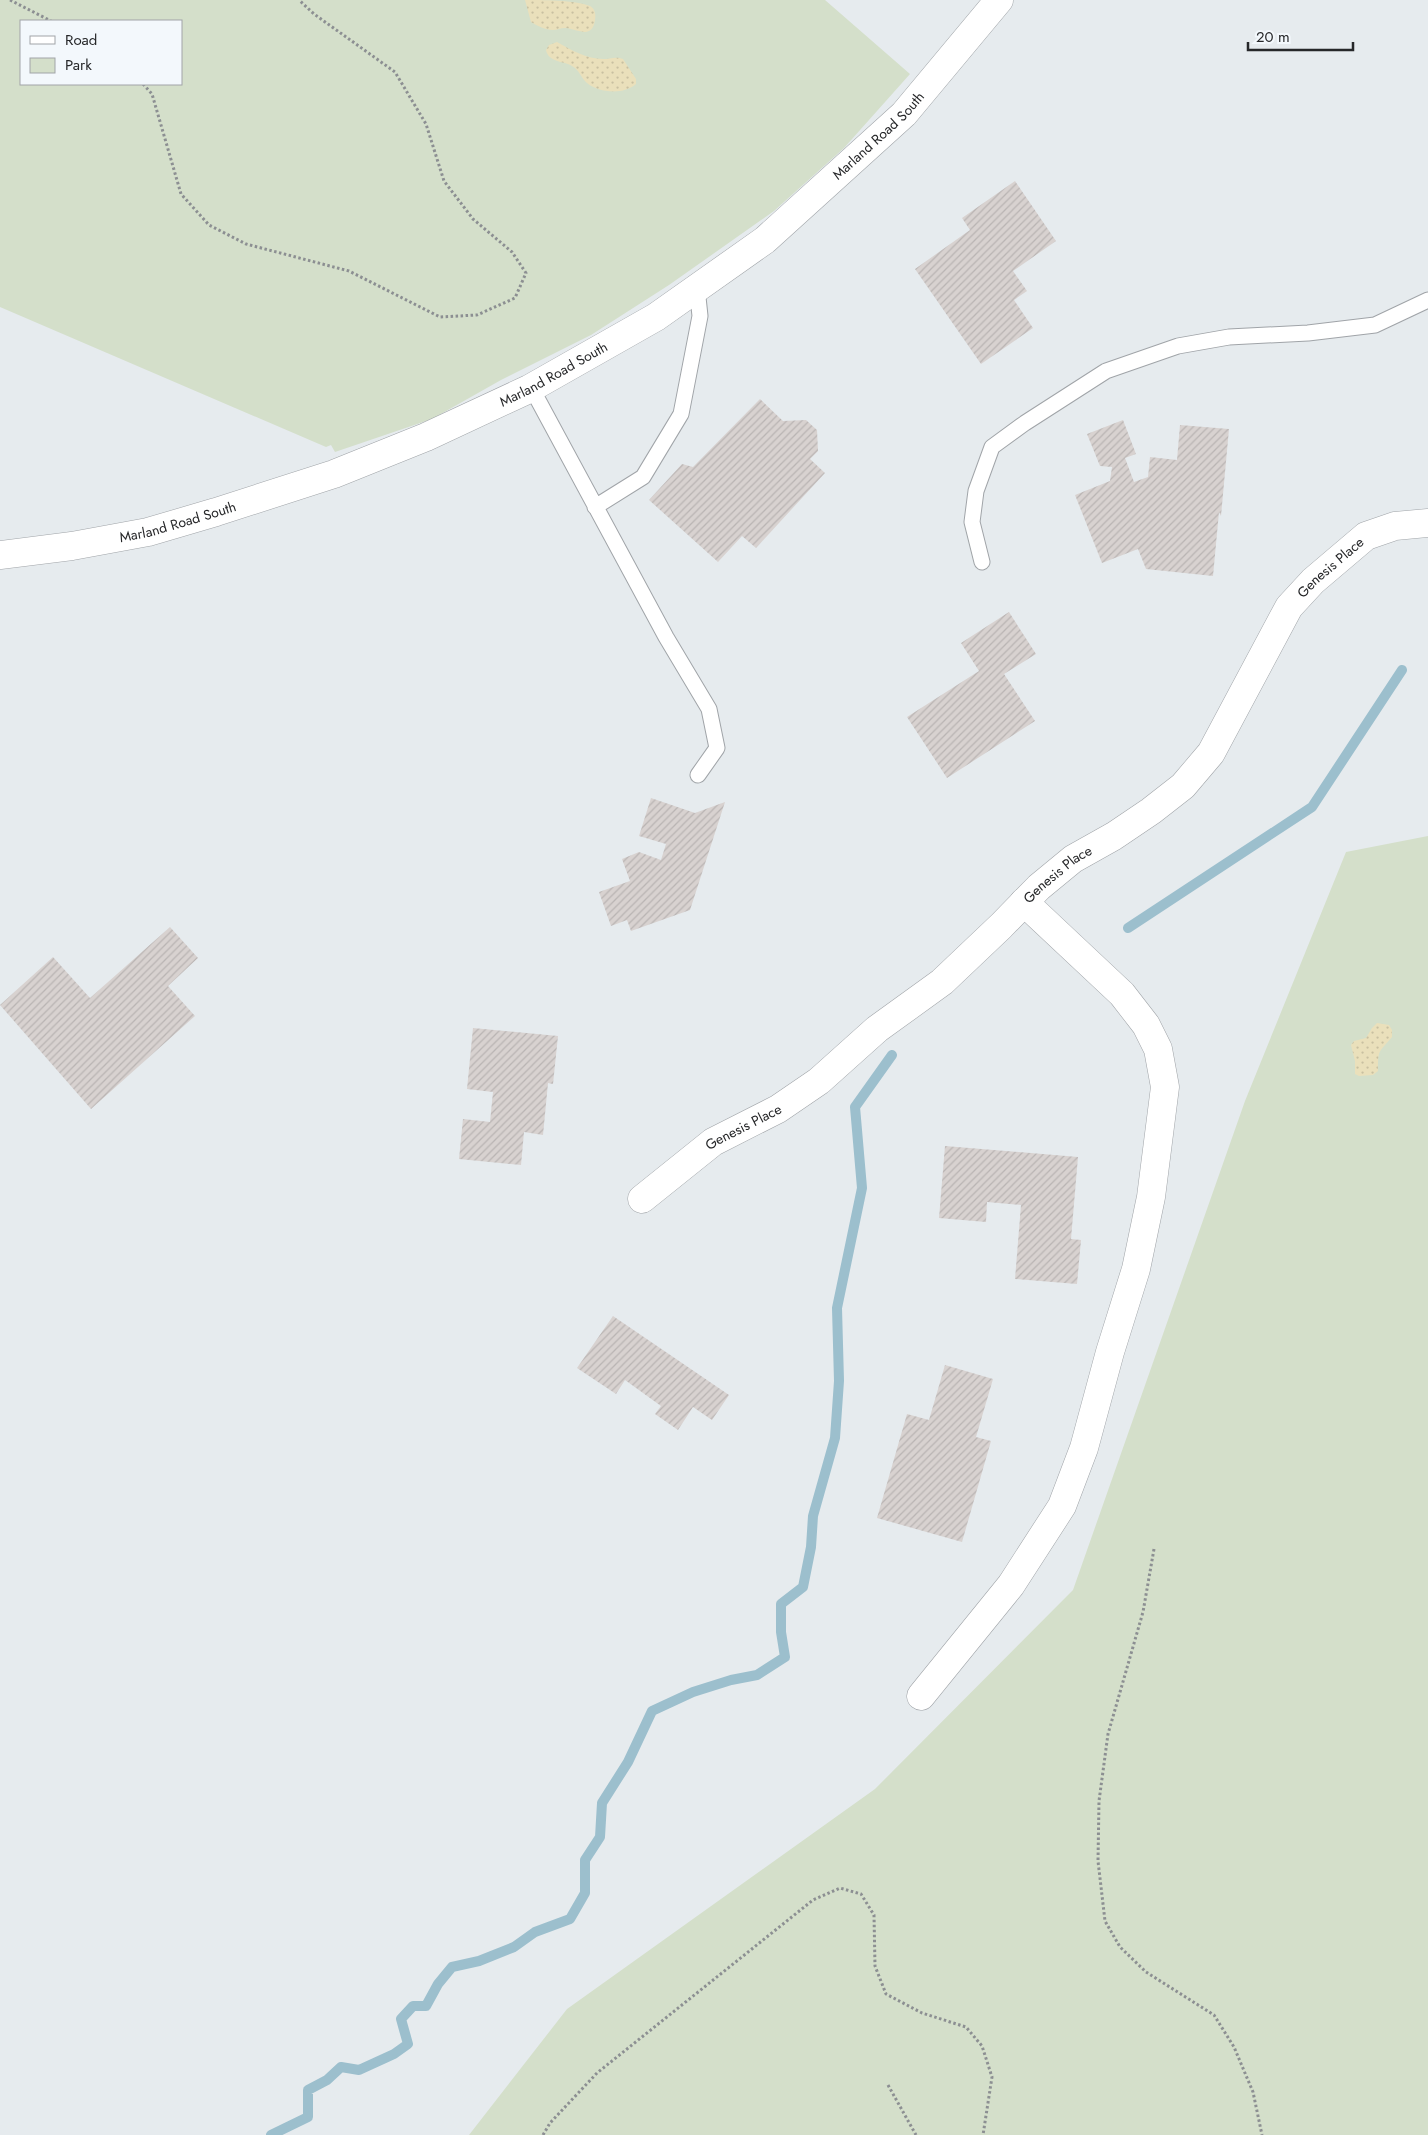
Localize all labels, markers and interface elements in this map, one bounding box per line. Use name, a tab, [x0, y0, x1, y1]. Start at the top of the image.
legend	[20, 20, 182, 85]
scale bar	[1248, 20, 1353, 52]
text: 20 m	[1256, 26, 1290, 48]
text: Road	[65, 29, 97, 51]
text: Park	[65, 54, 92, 76]
street label: Marland Road South	[828, 87, 929, 184]
street label: Marland Road South	[496, 337, 611, 411]
street label: Marland Road South	[118, 496, 238, 547]
street label: Genesis Place	[1292, 532, 1368, 602]
street label: Genesis Place	[1018, 840, 1095, 908]
street label: Genesis Place	[701, 1099, 785, 1155]

